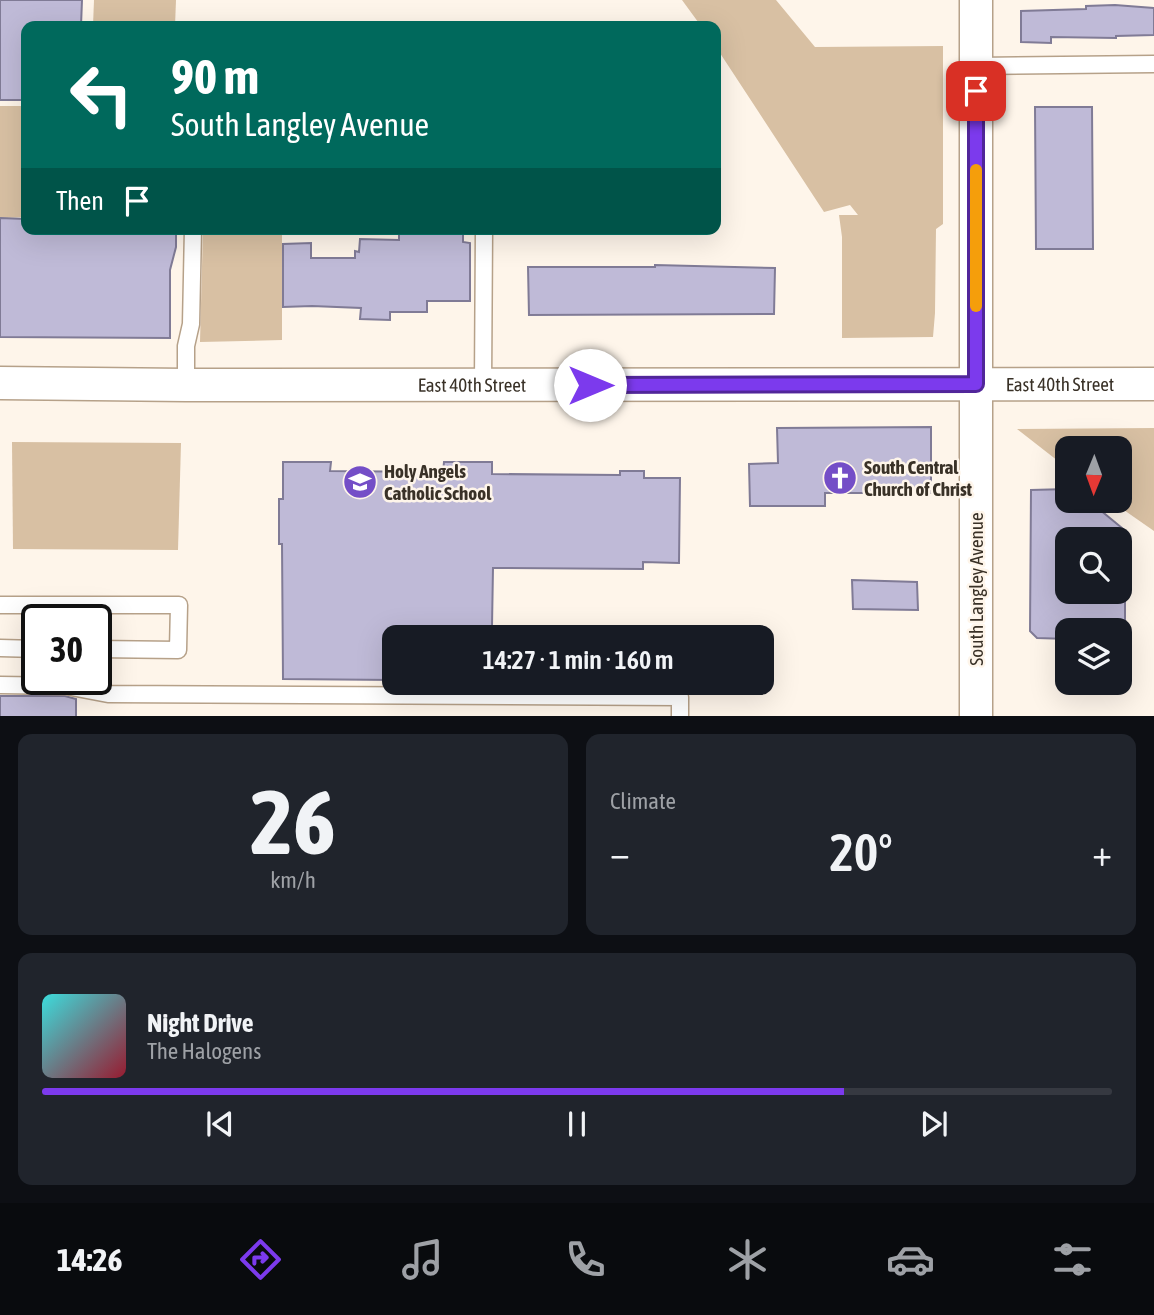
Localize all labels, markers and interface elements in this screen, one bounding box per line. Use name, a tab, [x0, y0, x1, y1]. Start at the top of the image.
text: 90 m	[171, 48, 259, 104]
icon: left	[56, 49, 147, 140]
pin	[946, 61, 1006, 121]
icon: arrive	[957, 72, 995, 110]
text: South Langley Avenue	[171, 106, 429, 143]
icon: arrive	[118, 182, 156, 220]
text: Then	[56, 186, 104, 216]
position arrow	[553, 348, 627, 422]
street label: East 40th Street	[1006, 373, 1114, 395]
street label: East 40th Street	[418, 374, 526, 396]
north arrow	[1055, 436, 1132, 513]
map controls	[1055, 436, 1132, 695]
place label: South Central Church of Christ	[864, 456, 973, 500]
church icon: South Central Church of Christ	[821, 459, 859, 497]
place label: Holy Angels Catholic School	[384, 460, 492, 504]
school or university icon: Holy Angels Catholic School	[341, 463, 379, 501]
street label: South Langley Avenue	[965, 512, 987, 666]
button: search	[1055, 527, 1132, 604]
speed limit sign: 30	[21, 604, 112, 695]
button: layers	[1055, 618, 1132, 695]
text: 14:27 · 1 min · 160 m	[483, 645, 673, 675]
text: 26	[250, 769, 336, 873]
text: Climate	[610, 788, 676, 814]
text: 20°	[829, 822, 893, 882]
text: −	[610, 831, 630, 874]
text: +	[1092, 831, 1112, 874]
text: km/h	[270, 867, 316, 893]
text: Night Drive	[147, 1008, 254, 1038]
text: The Halogens	[147, 1038, 261, 1064]
icon: previous	[201, 1105, 239, 1143]
icon: pause	[558, 1105, 596, 1143]
icon: next	[915, 1105, 953, 1143]
icon: directions	[236, 1235, 285, 1284]
icon: music	[398, 1235, 447, 1284]
icon: phone	[561, 1235, 610, 1284]
icon: climate	[723, 1235, 772, 1284]
icon: car	[886, 1235, 935, 1284]
icon: filters	[1048, 1235, 1097, 1284]
text: 14:26	[57, 1241, 123, 1278]

